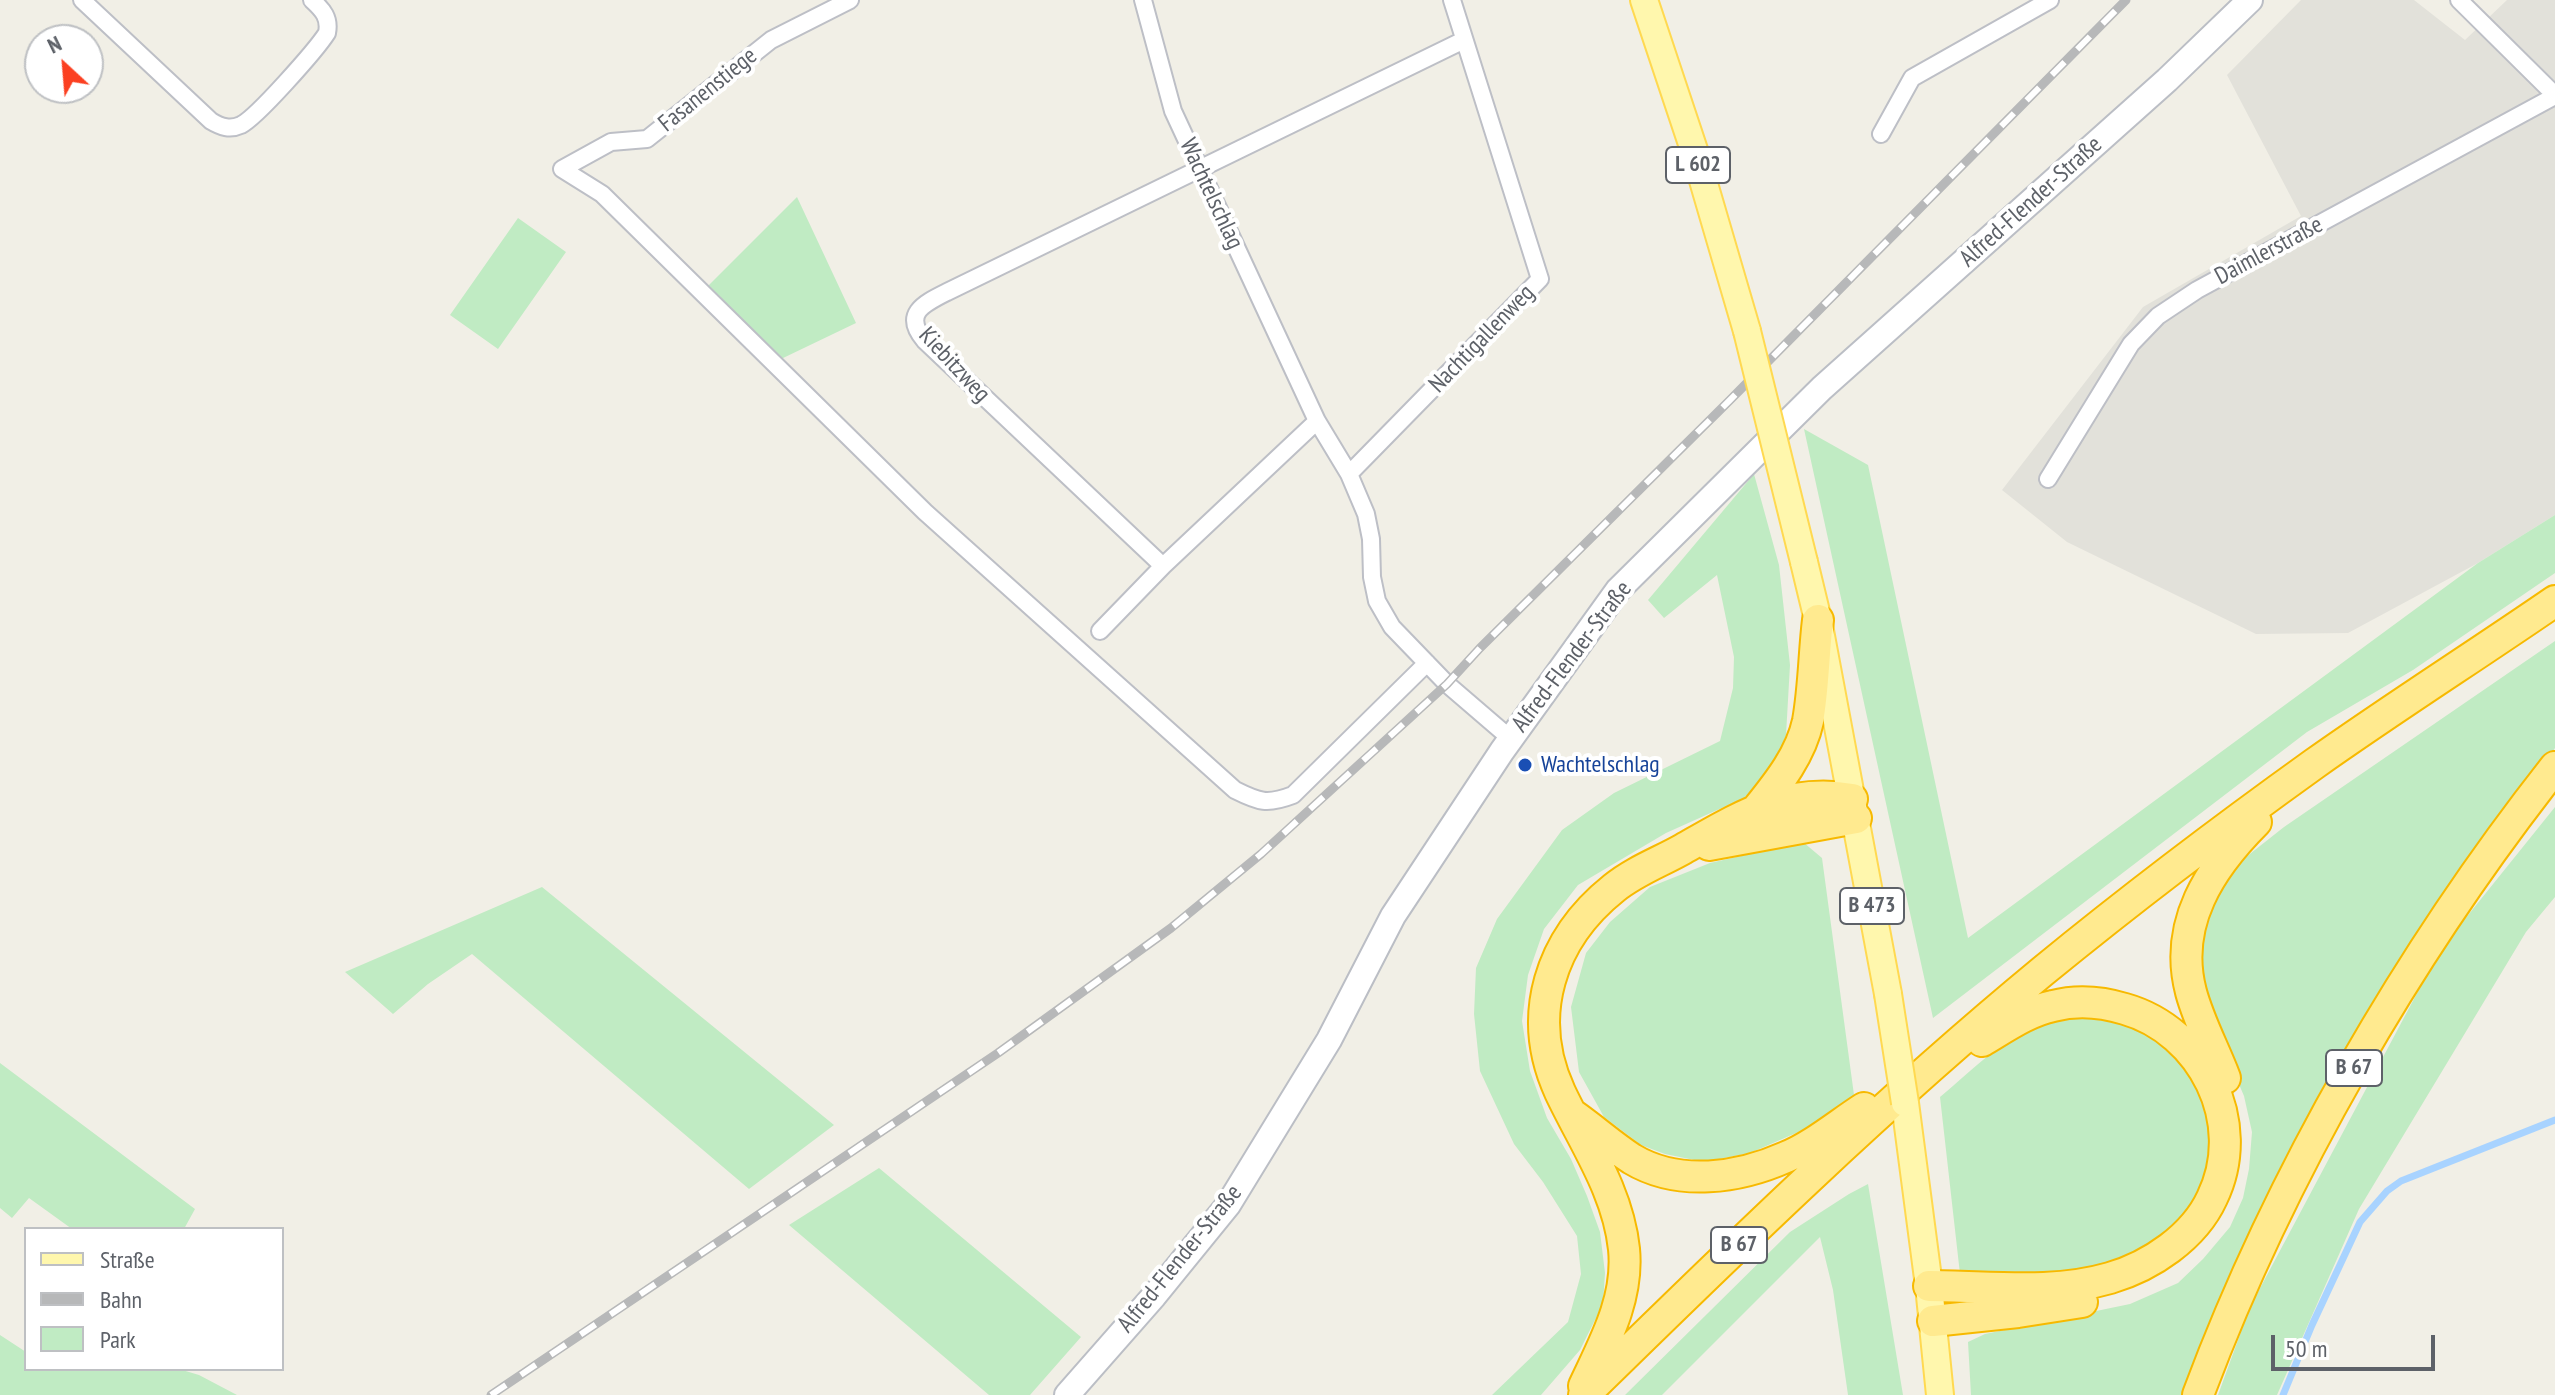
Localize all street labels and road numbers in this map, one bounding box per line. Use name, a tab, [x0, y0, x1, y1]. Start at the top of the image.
street label: Fasanenstiege	[653, 42, 763, 138]
street label: Alfred-Flender-Straße	[1954, 131, 2108, 273]
street label: Wachtelschlag	[1173, 134, 1249, 254]
road number: L 602	[1666, 147, 1730, 183]
street label: Daimlerstraße	[2210, 211, 2328, 291]
street label: Nachtigallenweg	[1423, 279, 1541, 399]
street label: Kiebitzweg	[912, 322, 996, 408]
street label: Alfred-Flender-Straße	[1506, 576, 1638, 738]
road number: B 473	[1840, 888, 1904, 924]
road number: B 67	[2326, 1050, 2382, 1086]
street label: Alfred-Flender-Straße	[1112, 1179, 1248, 1339]
road number: B 67	[1711, 1227, 1767, 1263]

